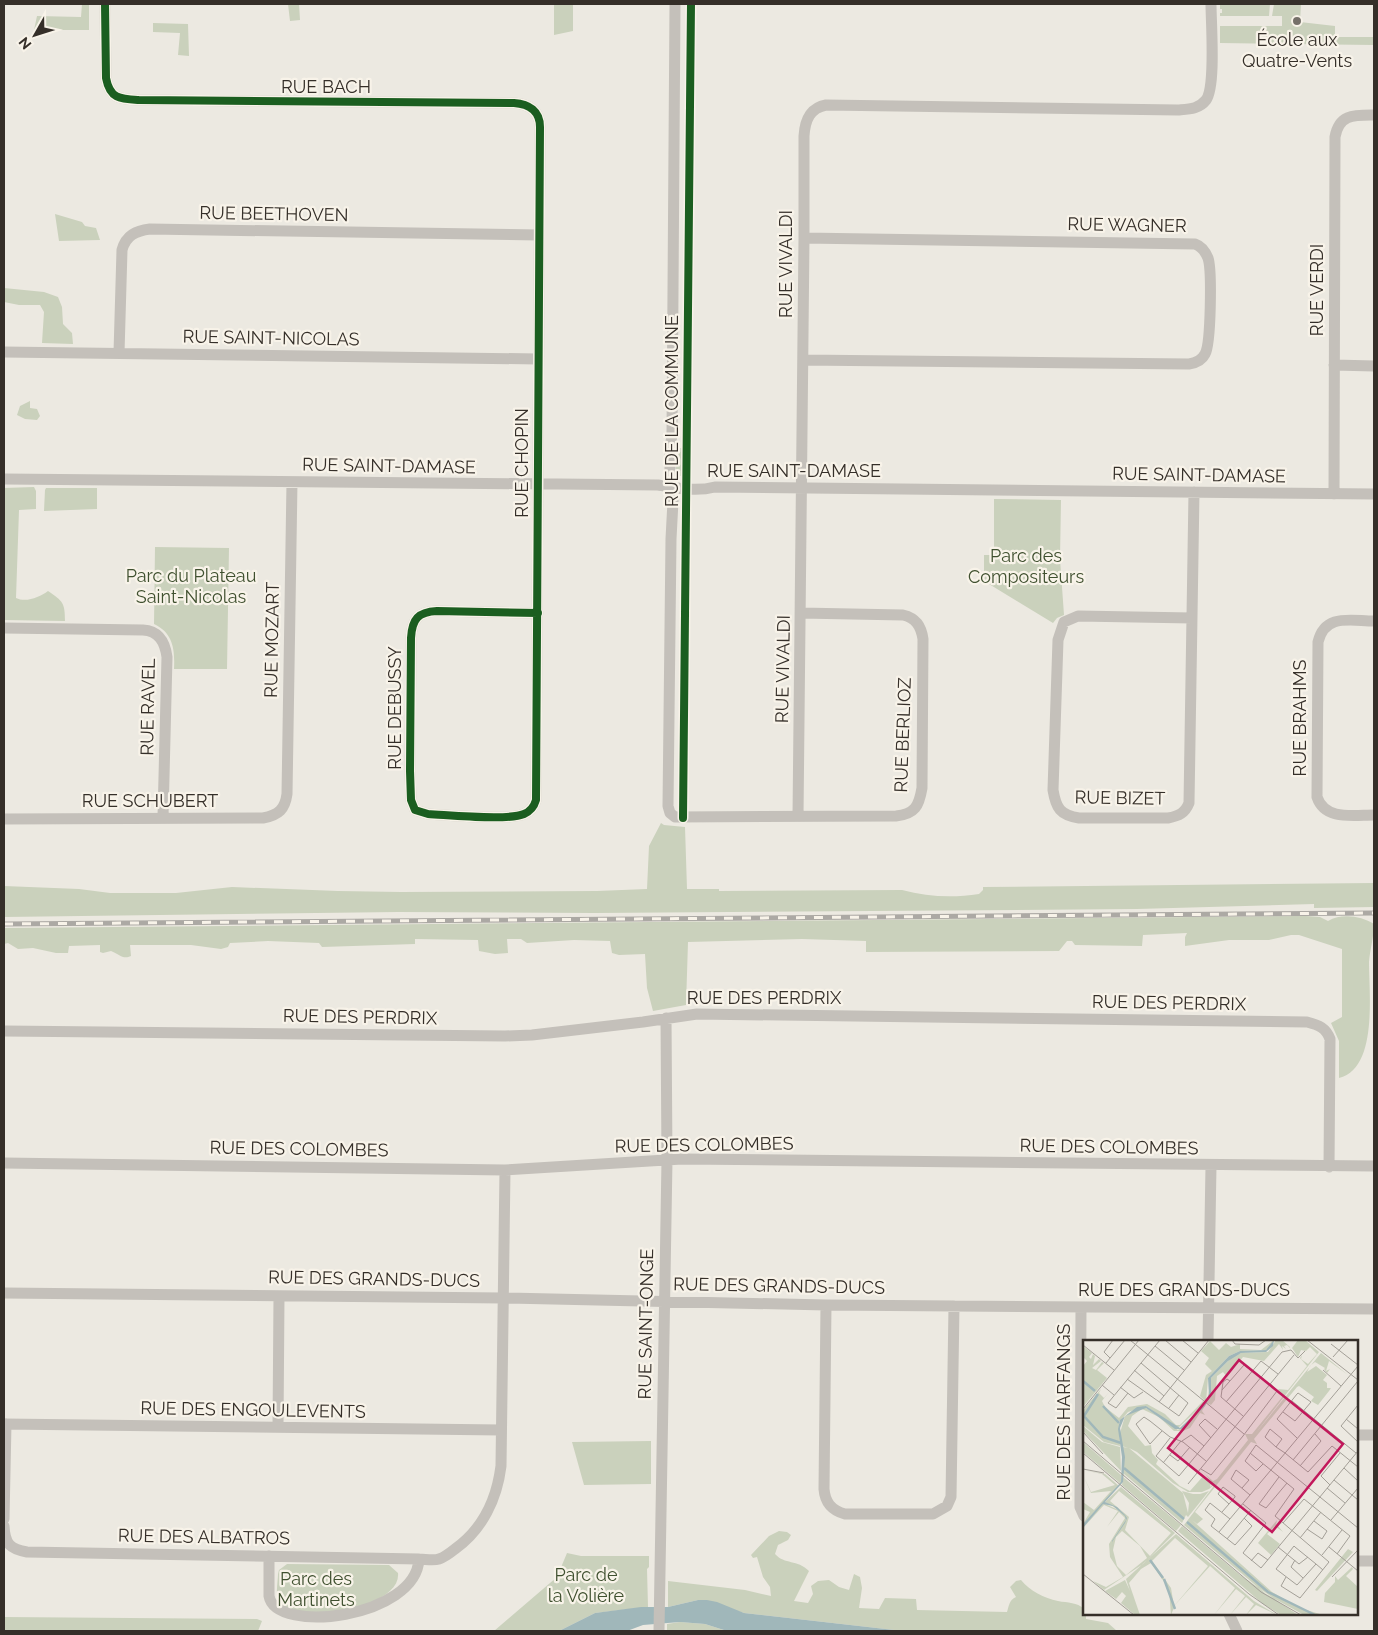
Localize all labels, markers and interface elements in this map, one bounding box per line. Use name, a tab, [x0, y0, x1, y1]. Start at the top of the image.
north arrow	[10, 10, 60, 60]
marker: École aux Quatre-Vents	[1291, 15, 1303, 27]
place label: École aux Quatre-Vents	[1242, 28, 1352, 71]
text: N	[15, 34, 34, 52]
street label: RUE BACH	[281, 76, 371, 97]
street label: RUE BEETHOVEN	[199, 202, 349, 225]
street label: RUE VIVALDI	[775, 210, 796, 318]
street label: RUE WAGNER	[1067, 213, 1187, 236]
street label: RUE VERDI	[1306, 244, 1327, 336]
street label: RUE DE LA COMMUNE	[661, 315, 682, 507]
street label: RUE SAINT-NICOLAS	[182, 325, 360, 350]
street label: RUE CHOPIN	[511, 408, 532, 518]
street label: RUE SAINT-DAMASE	[302, 453, 476, 478]
street label: RUE SAINT-DAMASE	[707, 460, 881, 481]
street label: RUE SAINT-DAMASE	[1112, 462, 1286, 487]
park label: Parc des Compositeurs	[968, 545, 1084, 587]
park label: Parc du Plateau Saint-Nicolas	[126, 565, 256, 607]
street label: RUE MOZART	[260, 582, 283, 698]
street label: RUE VIVALDI	[771, 615, 794, 723]
street label: RUE DEBUSSY	[384, 646, 405, 770]
street label: RUE RAVEL	[136, 658, 159, 756]
street label: RUE BRAHMS	[1289, 660, 1310, 776]
street label: RUE BERLIOZ	[890, 677, 915, 793]
street label: RUE BIZET	[1075, 786, 1166, 809]
street label: RUE SCHUBERT	[82, 790, 218, 811]
street label: RUE DES PERDRIX	[687, 987, 842, 1008]
street label: RUE DES PERDRIX	[1092, 991, 1247, 1014]
street label: RUE DES PERDRIX	[283, 1005, 438, 1028]
street label: RUE DES COLOMBES	[614, 1132, 794, 1157]
street label: RUE DES COLOMBES	[1019, 1134, 1199, 1159]
street label: RUE DES COLOMBES	[209, 1136, 389, 1161]
street label: RUE SAINT-ONGE	[634, 1248, 657, 1400]
street label: RUE DES GRANDS-DUCS	[268, 1266, 480, 1291]
street label: RUE DES GRANDS-DUCS	[673, 1273, 885, 1298]
street label: RUE DES GRANDS-DUCS	[1078, 1279, 1290, 1300]
street label: RUE DES HARFANGS	[1053, 1324, 1074, 1500]
inset map	[1083, 1340, 1358, 1615]
street label: RUE DES ENGOULEVENTS	[140, 1397, 366, 1422]
street label: RUE DES ALBATROS	[118, 1524, 290, 1549]
park label: Parc de la Volière	[548, 1564, 625, 1606]
park label: Parc des Martinets	[277, 1568, 355, 1610]

